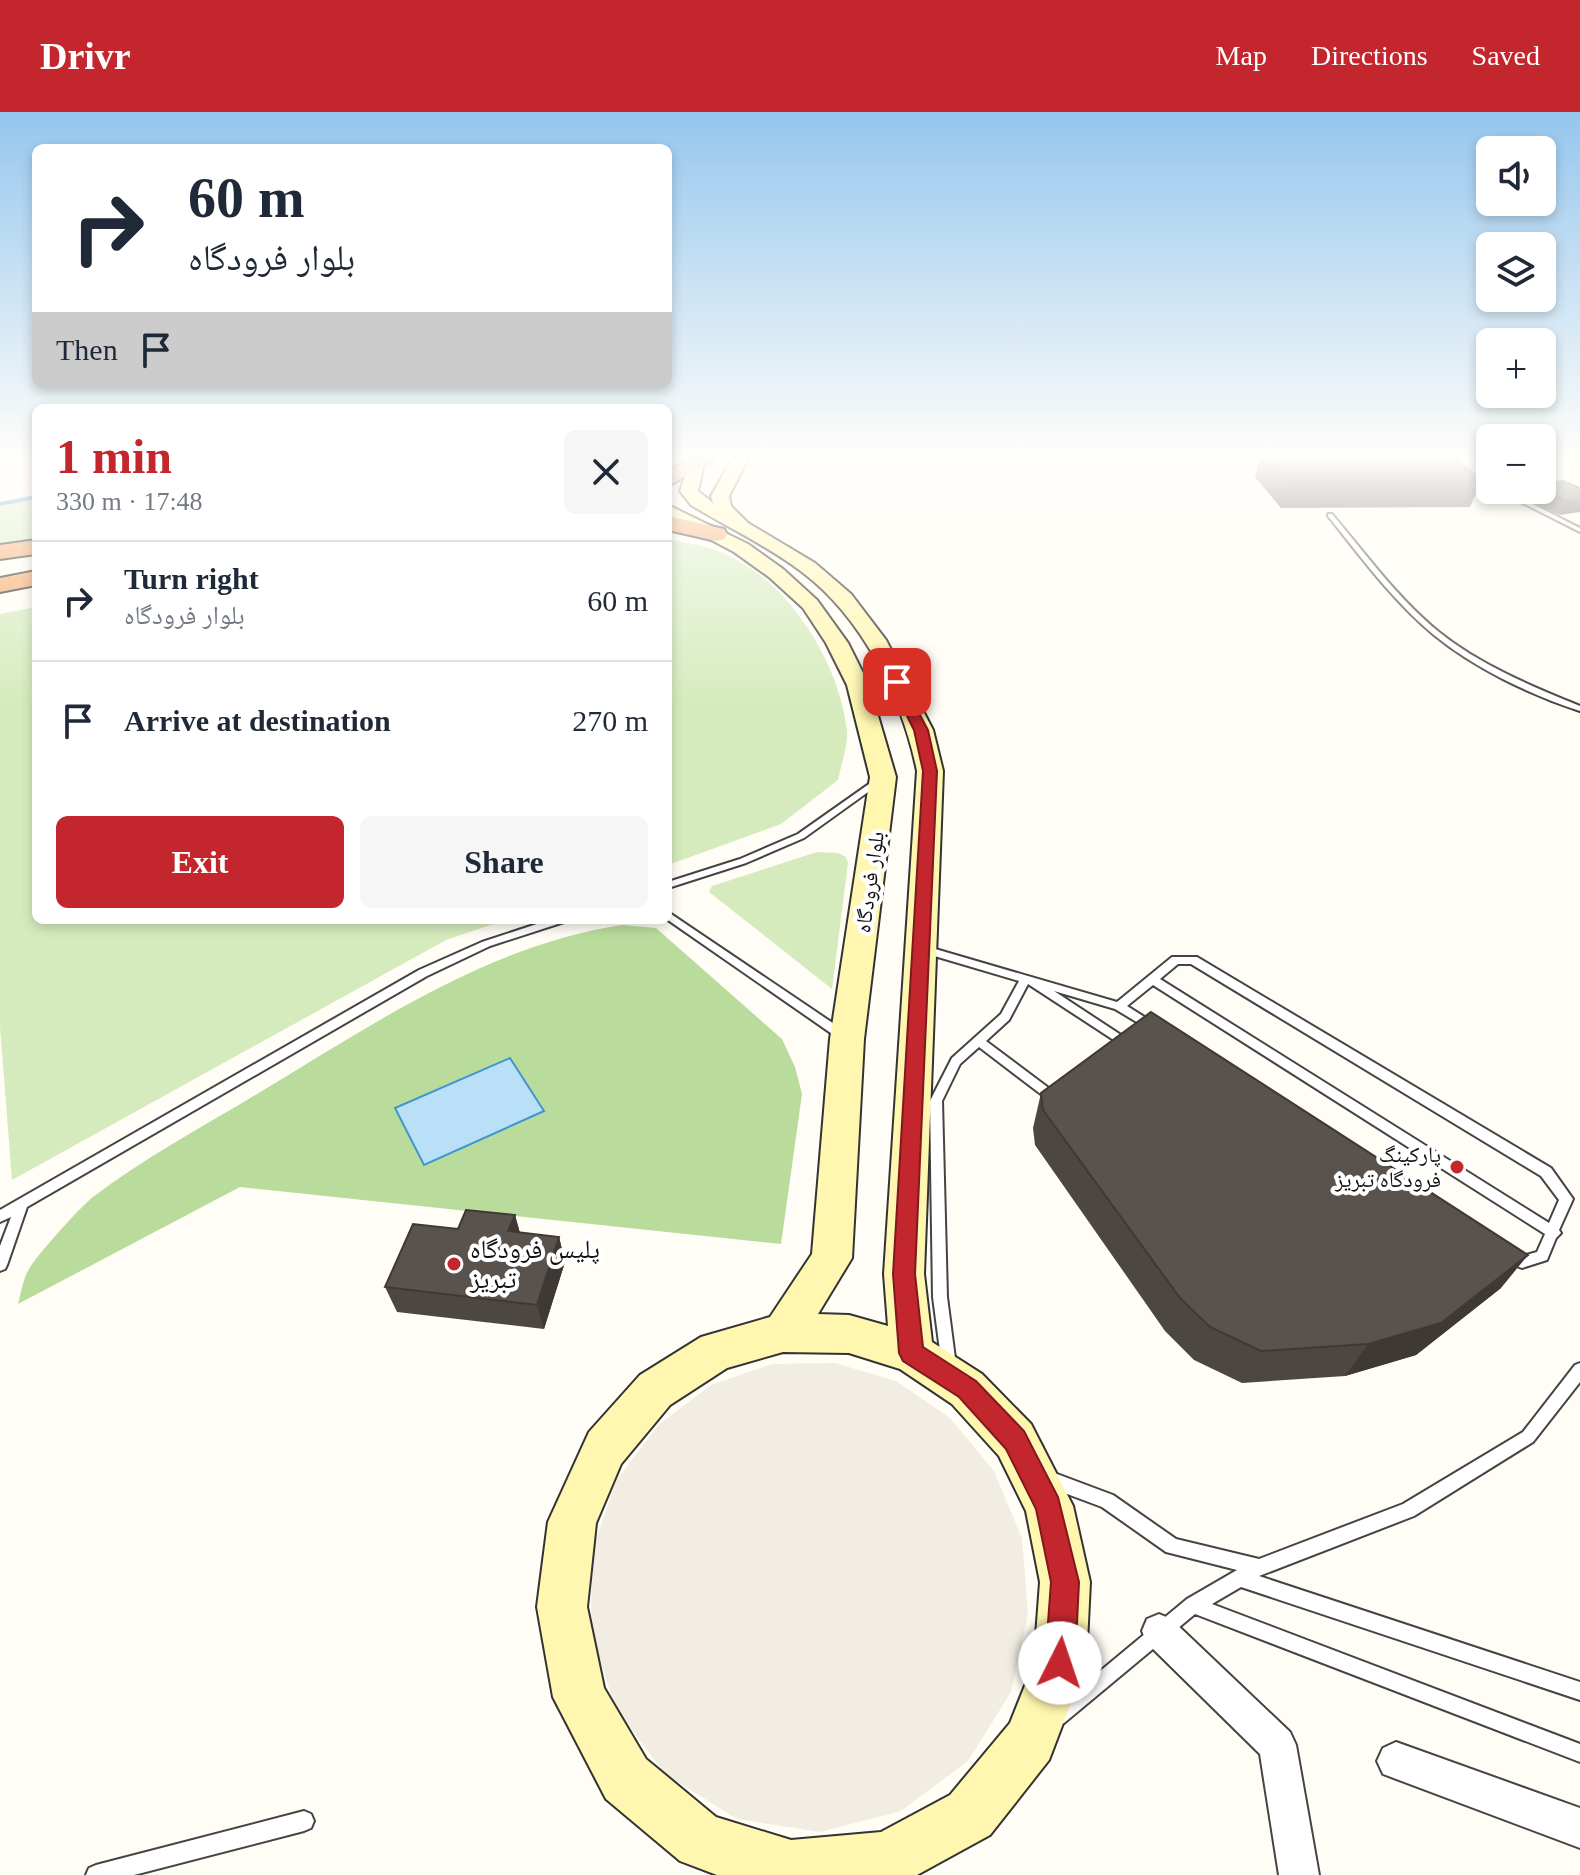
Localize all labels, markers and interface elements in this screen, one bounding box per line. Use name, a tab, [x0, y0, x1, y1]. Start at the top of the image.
text: Drivr	[40, 35, 131, 77]
text: Map	[1216, 40, 1267, 71]
text: Directions	[1311, 40, 1428, 71]
text: Saved	[1472, 40, 1540, 71]
map controls	[1476, 136, 1556, 504]
button: sound	[1476, 136, 1556, 216]
text: 60 m	[188, 167, 305, 229]
icon: right	[56, 176, 160, 280]
button: layers	[1476, 232, 1556, 312]
text: بلوار فرودگاه	[188, 238, 355, 278]
icon: arrive	[134, 328, 178, 372]
button: +	[1476, 328, 1556, 408]
text: Then	[56, 333, 118, 366]
button: −	[1476, 424, 1556, 504]
text: 1 min	[56, 430, 172, 483]
button: close	[564, 430, 648, 514]
text: 330 m · 17:48	[56, 487, 203, 516]
text: Turn right	[124, 562, 259, 595]
icon: right	[56, 579, 100, 623]
text: 60 m	[587, 584, 648, 617]
text: بلوار فرودگاه	[124, 601, 245, 630]
pin	[863, 648, 931, 716]
icon: arrive	[875, 660, 919, 704]
icon: arrive	[56, 699, 100, 743]
text: Arrive at destination	[124, 704, 391, 737]
text: 270 m	[572, 704, 648, 737]
button: Exit	[56, 816, 344, 908]
button: Share	[360, 816, 648, 908]
street label: بلوار فرودگاه	[850, 830, 889, 934]
place label: پارکینگ فرودگاه تبریز	[1334, 1142, 1441, 1192]
marker: پارکینگ فرودگاه تبریز	[1448, 1158, 1466, 1176]
place label: پلیس فرودگاه تبریز	[469, 1235, 600, 1294]
marker: پلیس فرودگاه تبریز	[445, 1255, 463, 1273]
position arrow	[1018, 1621, 1102, 1705]

